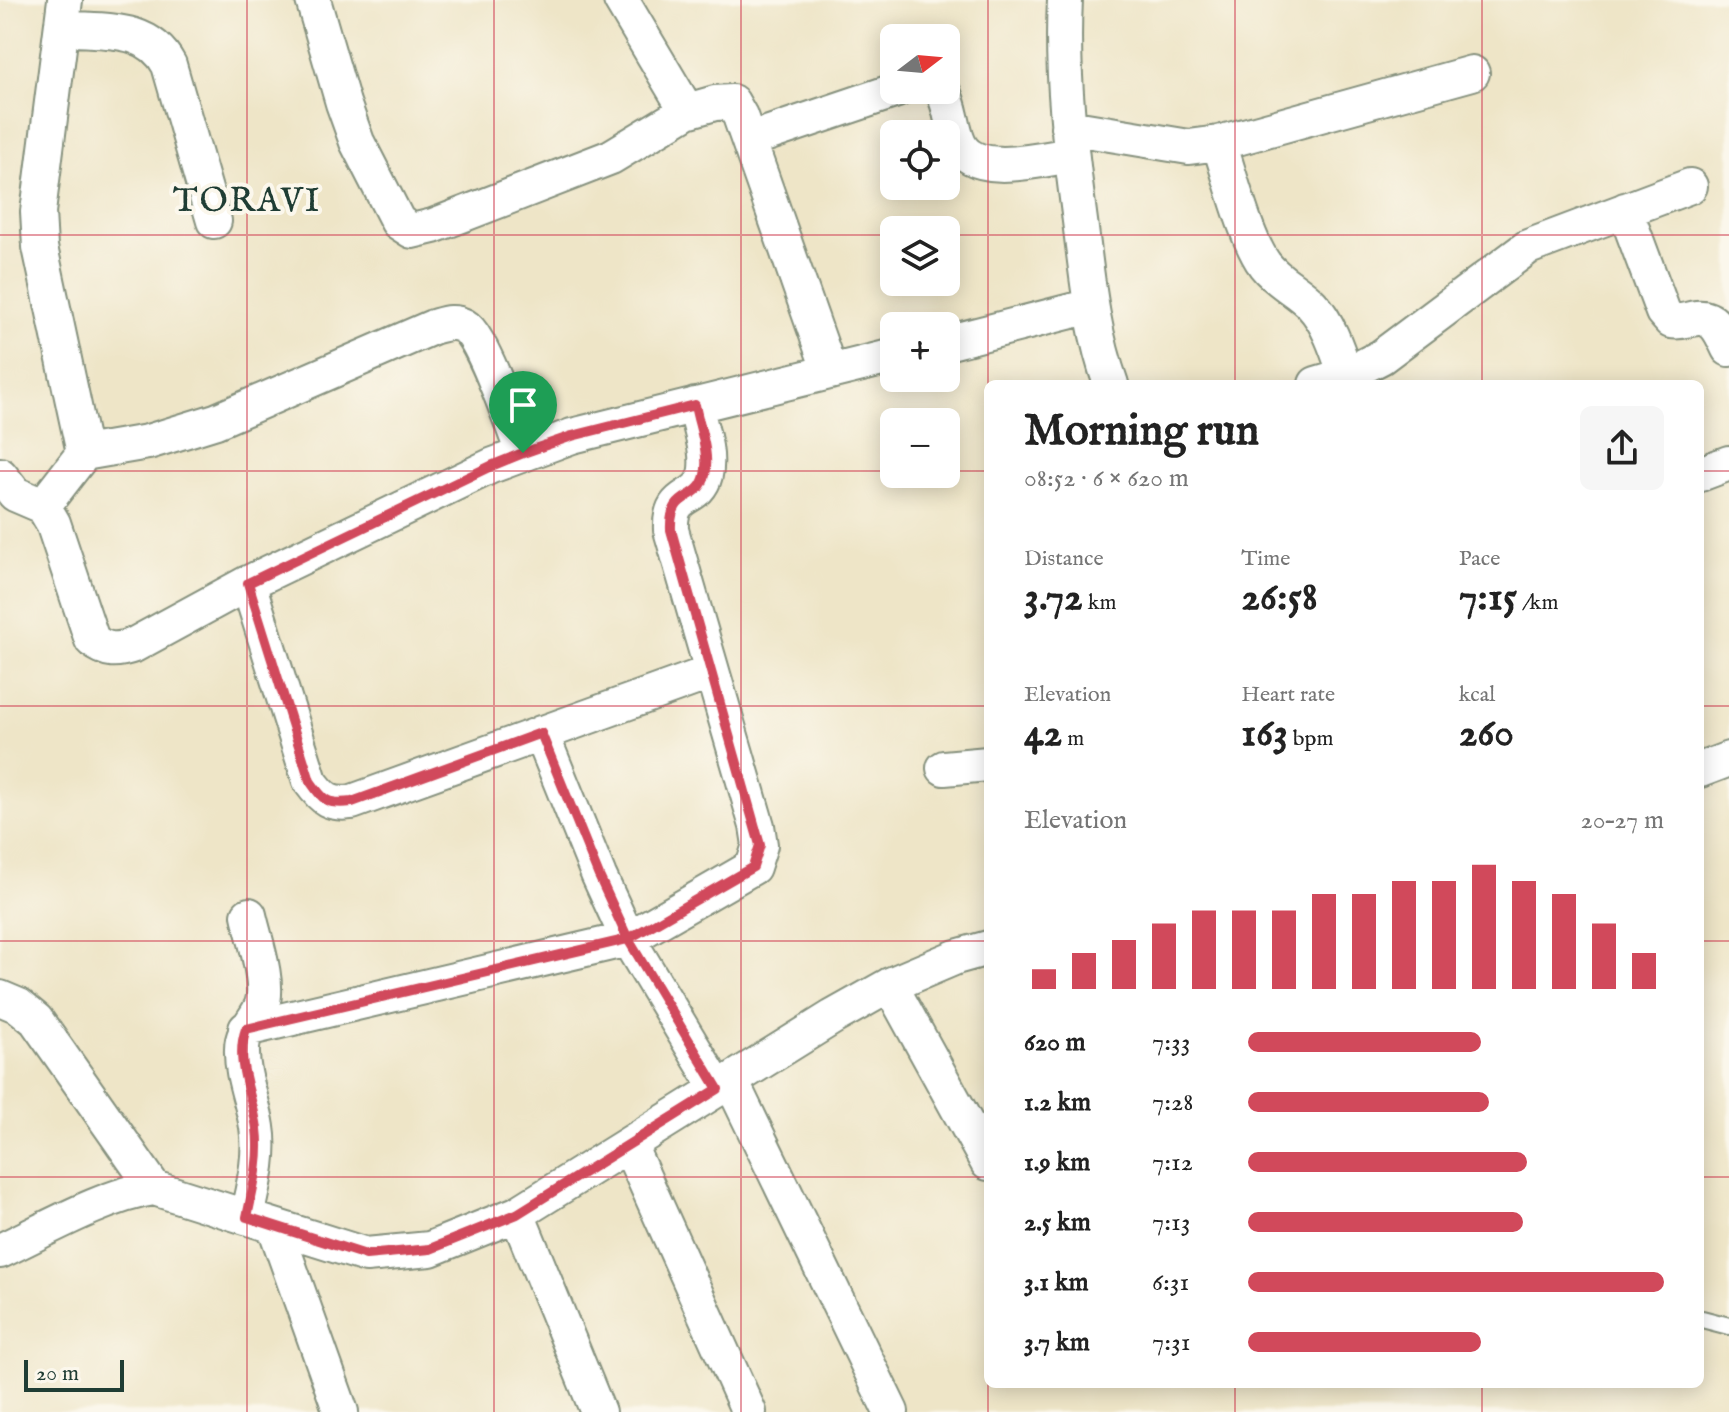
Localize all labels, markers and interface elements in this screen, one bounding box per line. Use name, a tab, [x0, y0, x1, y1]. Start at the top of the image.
north arrow	[880, 24, 960, 104]
map controls	[880, 24, 960, 488]
button: locate	[880, 120, 960, 200]
district label: TORAVI	[173, 180, 321, 223]
button: layers	[880, 216, 960, 296]
button: +	[880, 312, 960, 392]
pin	[489, 371, 557, 453]
icon: arrive	[501, 383, 545, 427]
text: Morning run	[1024, 404, 1259, 460]
button: share	[1580, 406, 1664, 490]
button: −	[880, 408, 960, 488]
text: 08:52 · 6 × 620 m	[1024, 462, 1189, 495]
text: Distance	[1024, 545, 1104, 573]
text: Time	[1241, 545, 1290, 573]
text: Pace	[1459, 545, 1500, 573]
text: 3.72	[1024, 573, 1083, 624]
text: 26:58	[1241, 573, 1318, 624]
text: 7:15	[1459, 573, 1517, 624]
text: km	[1083, 589, 1116, 617]
text: /km	[1517, 589, 1558, 617]
text: Elevation	[1024, 681, 1111, 709]
text: Heart rate	[1241, 681, 1335, 709]
text: kcal	[1459, 681, 1495, 709]
text: 42	[1024, 709, 1062, 760]
text: 163	[1241, 709, 1288, 760]
text: 260	[1459, 709, 1514, 760]
text: m	[1062, 725, 1084, 753]
text: bpm	[1288, 725, 1333, 753]
text: Elevation	[1024, 804, 1127, 837]
text: 20–27 m	[1581, 804, 1664, 837]
text: 620 m	[1024, 1026, 1086, 1059]
text: 7:33	[1152, 1026, 1190, 1059]
text: 1.2 km	[1024, 1086, 1091, 1119]
text: 7:28	[1152, 1086, 1193, 1119]
text: 1.9 km	[1024, 1146, 1090, 1179]
text: 7:12	[1152, 1146, 1193, 1179]
text: 2.5 km	[1024, 1206, 1091, 1239]
text: 7:13	[1152, 1206, 1190, 1239]
text: 3.1 km	[1024, 1266, 1089, 1299]
text: 6:31	[1152, 1266, 1189, 1299]
text: 3.7 km	[1024, 1326, 1090, 1359]
text: 7:31	[1152, 1326, 1190, 1359]
scale bar	[24, 1356, 124, 1392]
text: 20 m	[36, 1360, 79, 1388]

